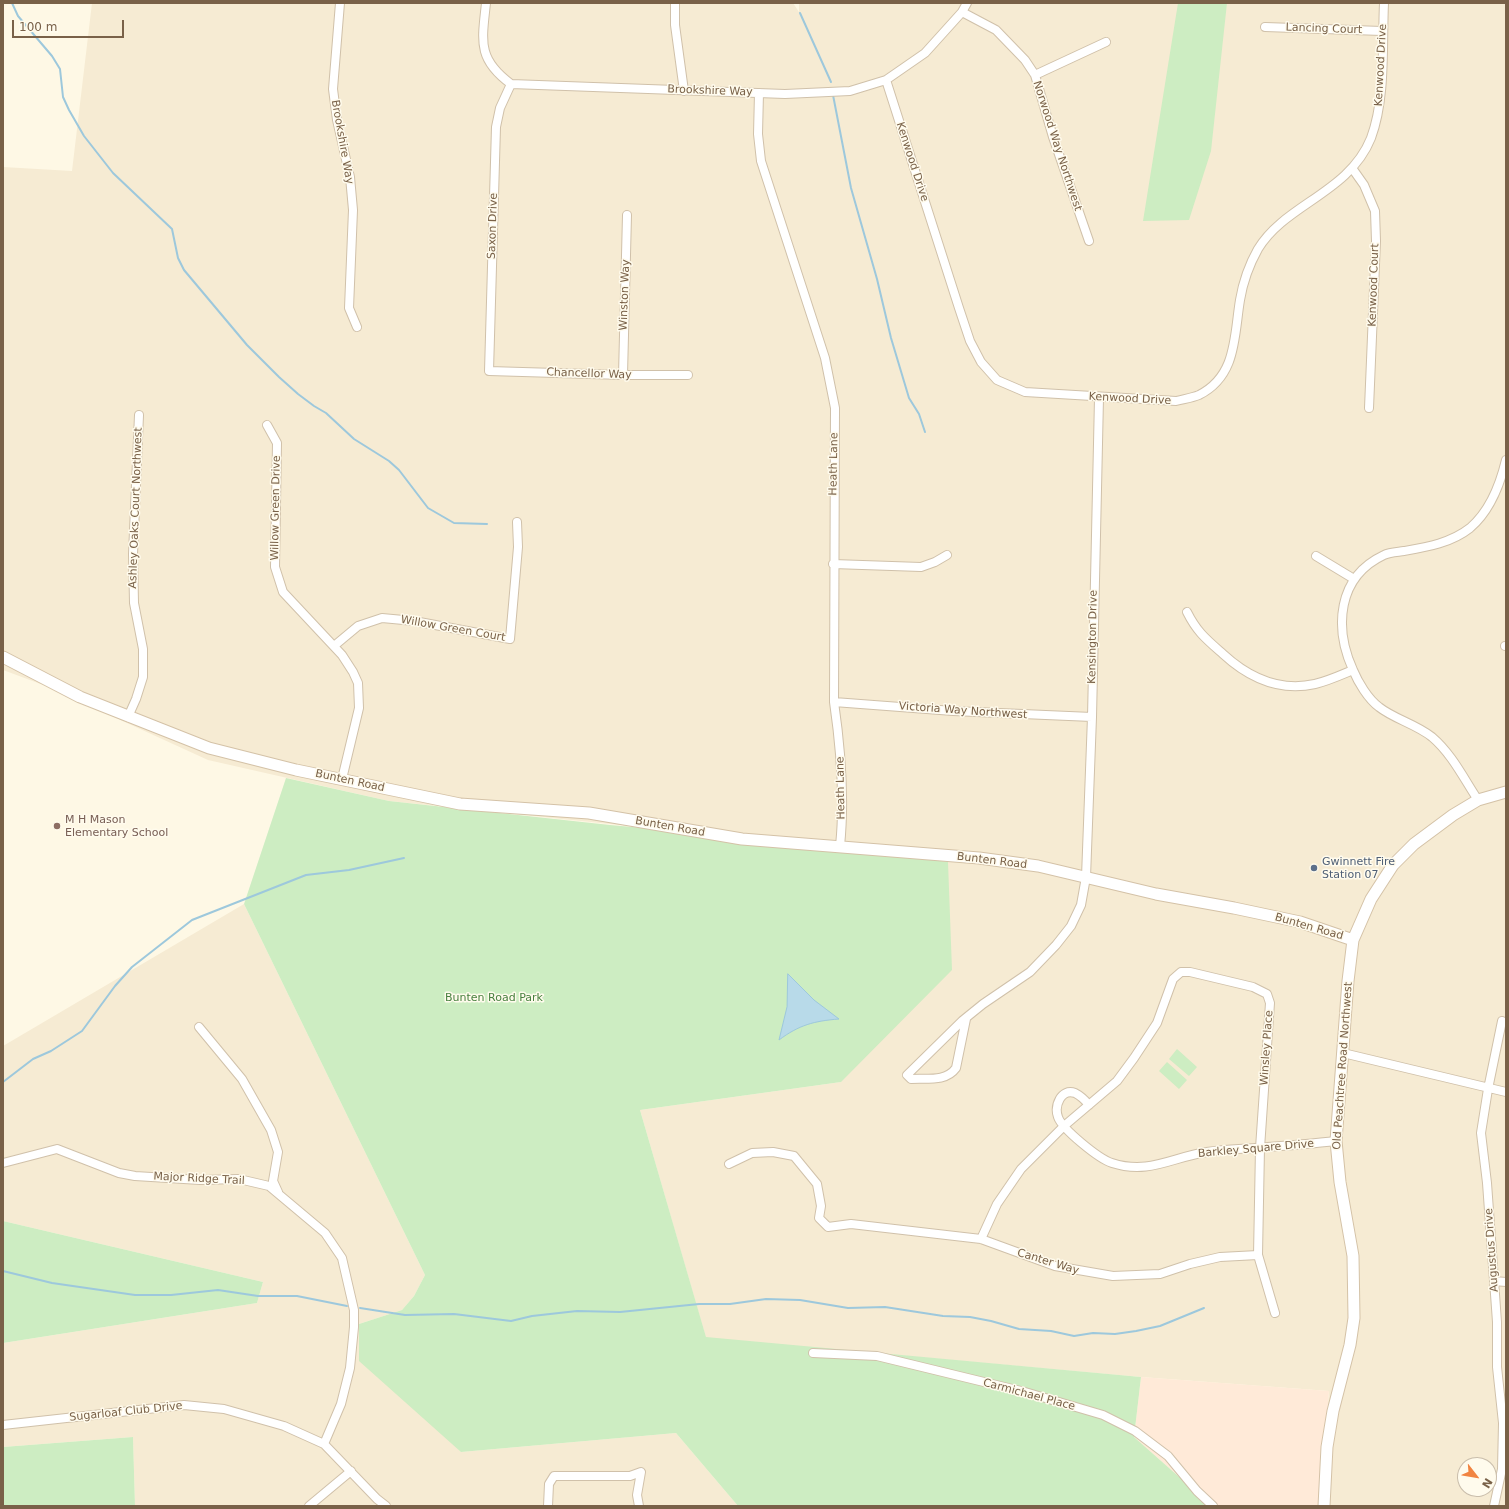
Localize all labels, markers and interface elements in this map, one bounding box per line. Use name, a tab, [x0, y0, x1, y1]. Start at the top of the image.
scale bar	[14, 12, 126, 38]
text: 100 m	[19, 20, 57, 34]
street label: Lancing Court	[1285, 21, 1363, 37]
street label: Kenwood Drive	[1372, 23, 1390, 107]
street label: Norwood Way Northwest	[1030, 79, 1084, 213]
street label: Brookshire Way	[667, 83, 753, 99]
street label: Brookshire Way	[328, 99, 356, 185]
street label: Kenwood Drive	[893, 121, 931, 203]
street label: Saxon Drive	[485, 193, 501, 259]
street label: Kenwood Court	[1366, 243, 1382, 327]
street label: Winston Way	[617, 259, 633, 331]
street label: Chancellor Way	[546, 366, 632, 382]
street label: Kenwood Drive	[1088, 390, 1172, 408]
street label: Ashley Oaks Court Northwest	[127, 427, 145, 589]
street label: Heath Lane	[827, 432, 841, 496]
street label: Willow Green Drive	[268, 455, 284, 561]
street label: Kensington Drive	[1086, 590, 1100, 684]
street label: Willow Green Court	[400, 613, 506, 645]
street label: Victoria Way Northwest	[898, 700, 1028, 722]
street label: Heath Lane	[834, 756, 848, 820]
street label: Bunten Road	[314, 767, 386, 795]
place label: M H Mason Elementary School	[65, 813, 168, 839]
street label: Bunten Road	[634, 814, 706, 840]
marker: M H Mason Elementary School	[52, 821, 62, 831]
street label: Bunten Road	[956, 850, 1028, 872]
place label: Gwinnett Fire Station 07	[1322, 855, 1395, 881]
marker: Gwinnett Fire Station 07	[1309, 863, 1319, 873]
street label: Bunten Road	[1273, 911, 1345, 943]
street label: Old Peachtree Road Northwest	[1331, 982, 1355, 1150]
park label: Bunten Road Park	[445, 991, 543, 1005]
street label: Winsley Place	[1258, 1010, 1276, 1086]
street label: Barkley Square Drive	[1197, 1137, 1315, 1161]
street label: Major Ridge Trail	[153, 1170, 245, 1188]
street label: Augustus Drive	[1482, 1208, 1502, 1292]
street label: Canter Way	[1016, 1246, 1080, 1278]
street label: Carmichael Place	[981, 1376, 1077, 1414]
street label: Sugarloaf Club Drive	[69, 1399, 183, 1425]
north arrow	[1457, 1457, 1497, 1497]
text: N	[1479, 1476, 1495, 1490]

